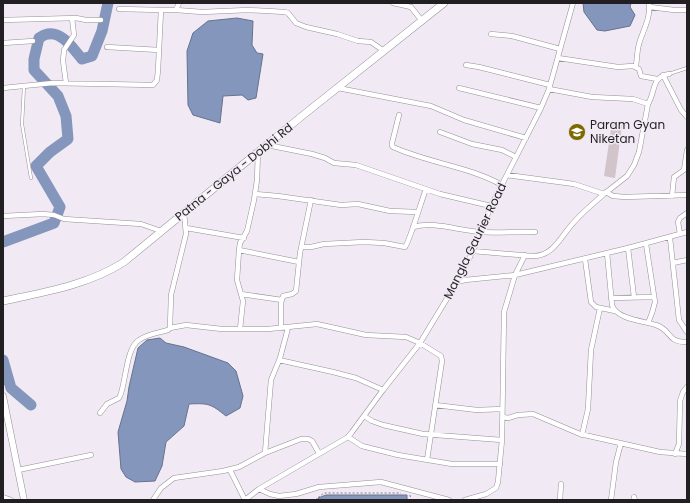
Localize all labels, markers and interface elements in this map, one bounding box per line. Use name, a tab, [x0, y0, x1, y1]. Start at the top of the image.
place label: Param Gyan Niketan	[590, 116, 665, 147]
street label: Patna - Gaya - Dobhi Rd	[171, 119, 296, 225]
school or university icon: Param Gyan Niketan	[567, 122, 587, 142]
street label: Mangla Gaurier Road	[439, 180, 510, 302]

